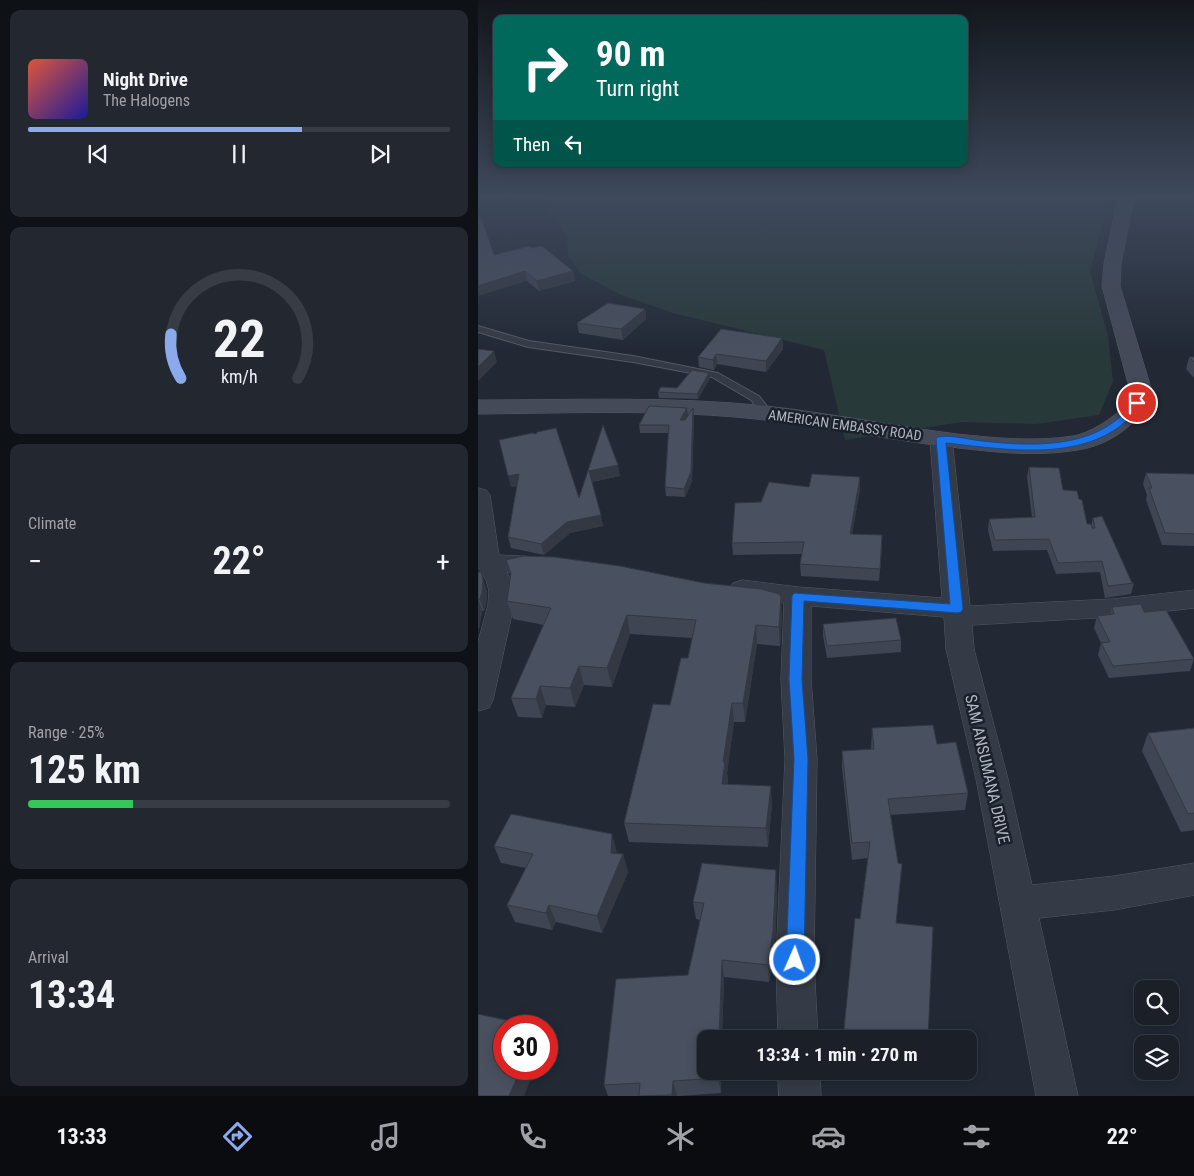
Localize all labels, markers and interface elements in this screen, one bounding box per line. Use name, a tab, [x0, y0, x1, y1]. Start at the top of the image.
text: 90 m	[596, 34, 665, 75]
icon: right	[513, 35, 578, 100]
text: Night Drive	[103, 68, 188, 91]
text: Turn right	[596, 76, 679, 101]
text: The Halogens	[103, 91, 190, 110]
icon: left	[560, 130, 588, 158]
text: Then	[513, 133, 550, 156]
icon: previous	[84, 140, 112, 168]
icon: pause	[225, 140, 253, 168]
icon: next	[366, 140, 394, 168]
text: 22	[213, 309, 265, 370]
text: km/h	[221, 366, 257, 387]
pin	[1116, 382, 1158, 424]
icon: arrive	[1123, 389, 1151, 417]
street label: AMERICAN EMBASSY ROAD	[767, 406, 923, 444]
text: Climate	[28, 514, 76, 533]
text: 22°	[212, 539, 266, 583]
text: −	[28, 545, 42, 578]
text: +	[436, 545, 450, 578]
street label: SAM ANSUMANA DRIVE	[961, 693, 1014, 846]
text: Range · 25%	[28, 723, 104, 742]
text: 125 km	[28, 748, 141, 792]
position arrow	[768, 933, 820, 985]
text: Arrival	[28, 948, 69, 967]
text: 13:34	[28, 973, 115, 1017]
map controls	[1134, 980, 1179, 1080]
button: search	[1134, 980, 1179, 1025]
speed limit sign: 30	[493, 1015, 558, 1080]
button: layers	[1134, 1035, 1179, 1080]
text: 13:34 · 1 min · 270 m	[756, 1043, 918, 1066]
icon: directions	[220, 1119, 255, 1154]
icon: music	[368, 1119, 403, 1154]
icon: phone	[515, 1119, 550, 1154]
icon: climate	[663, 1119, 698, 1154]
icon: car	[811, 1119, 846, 1154]
icon: filters	[959, 1119, 994, 1154]
text: 13:33	[56, 1124, 107, 1149]
text: 22°	[1107, 1124, 1138, 1149]

